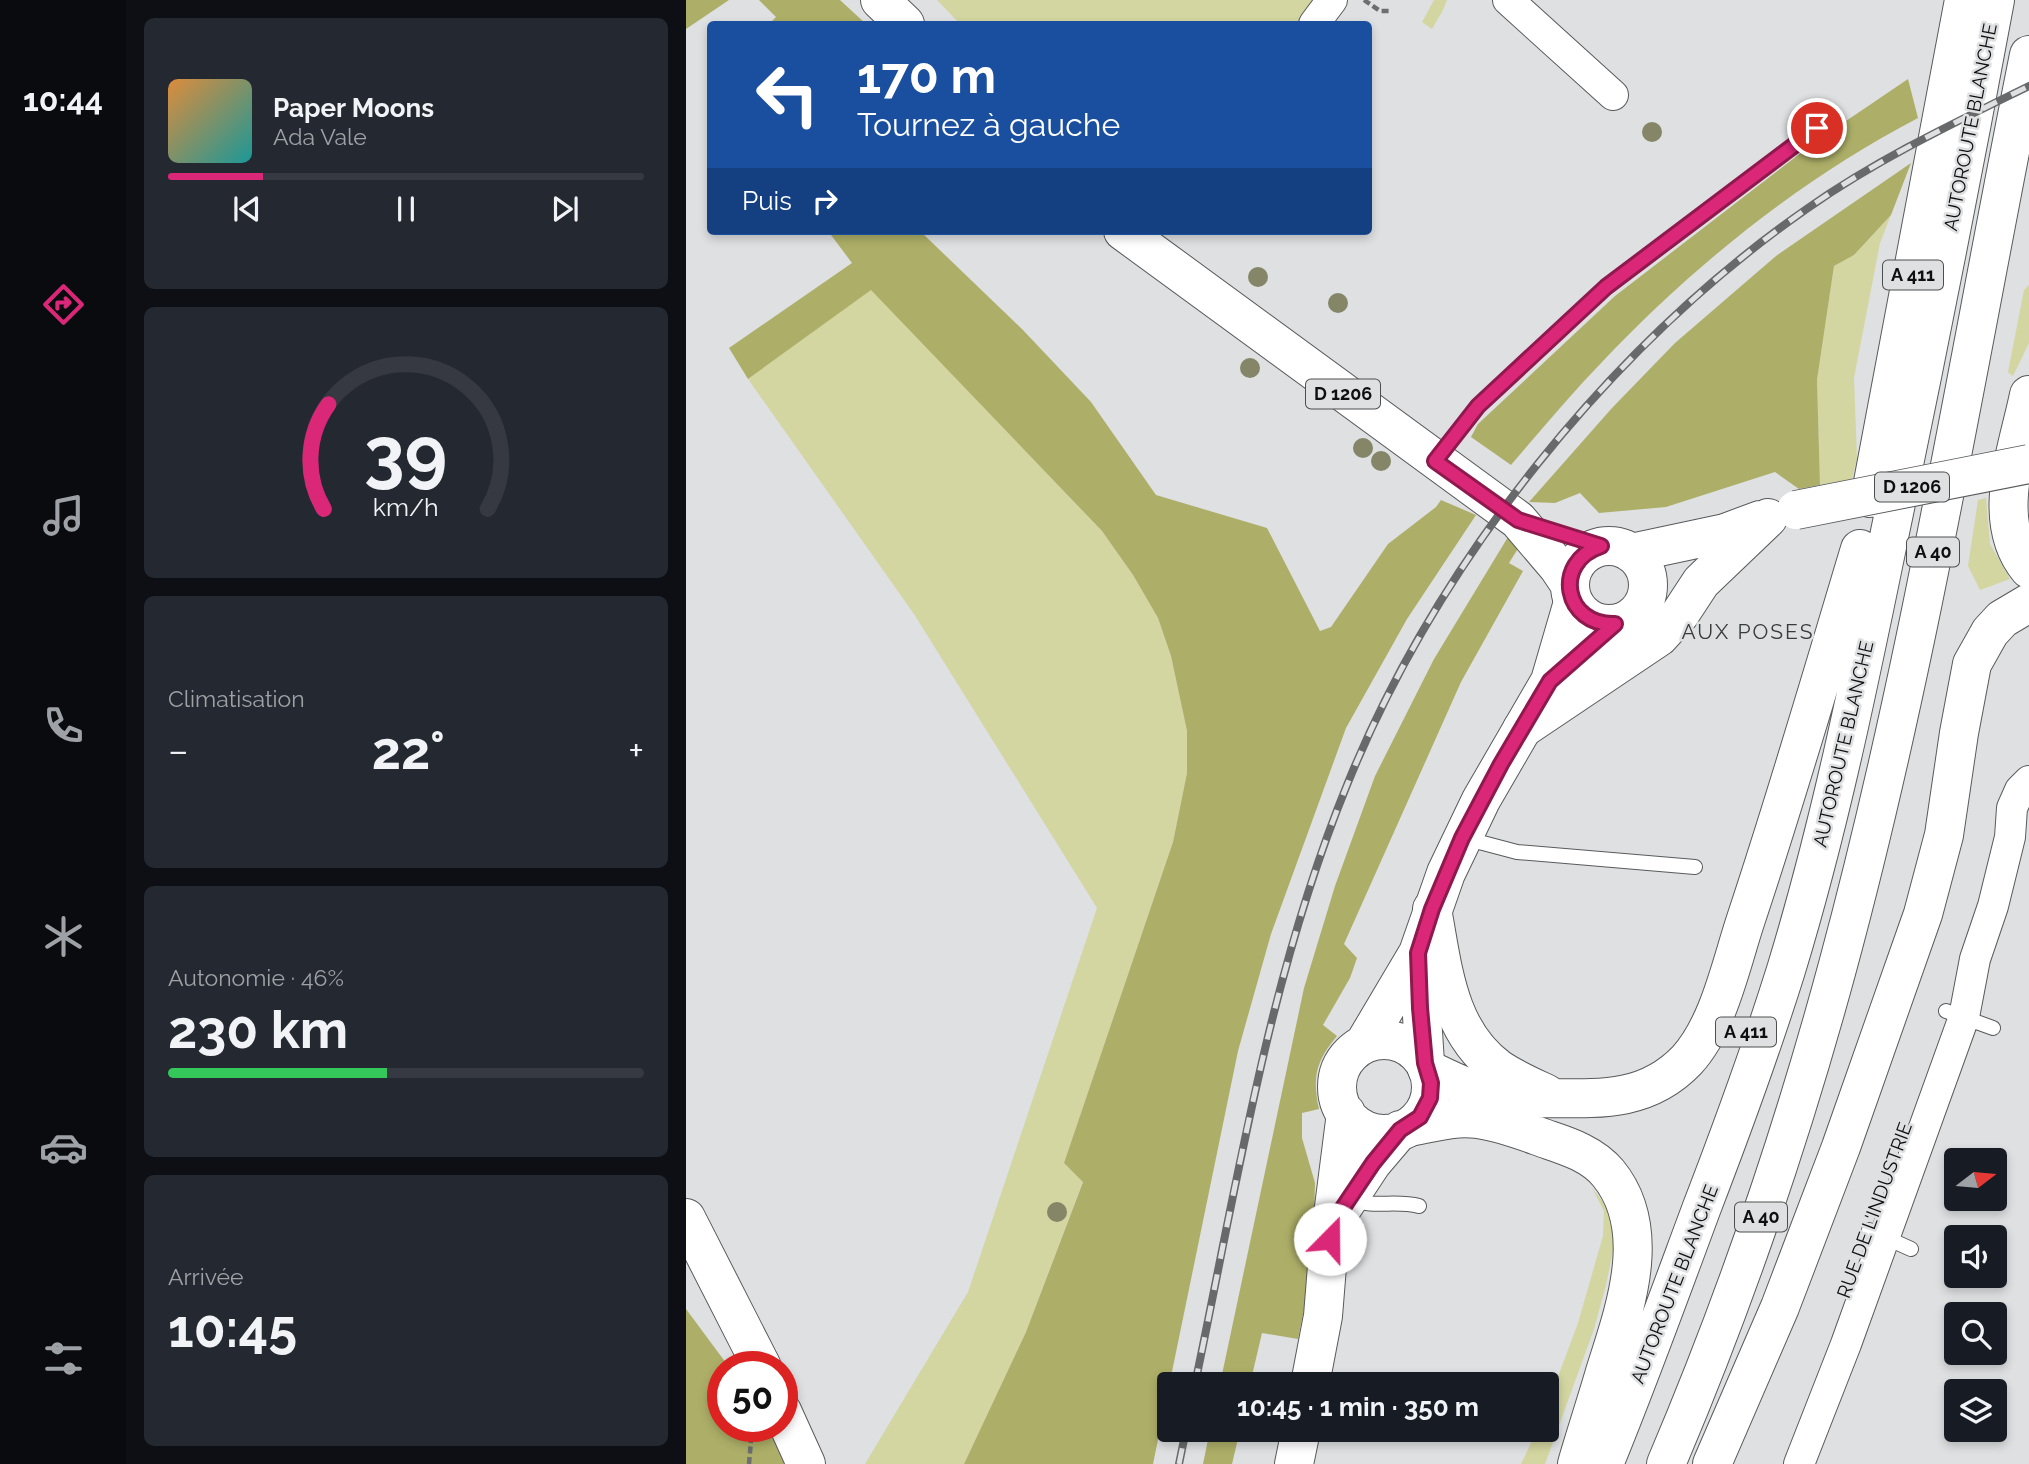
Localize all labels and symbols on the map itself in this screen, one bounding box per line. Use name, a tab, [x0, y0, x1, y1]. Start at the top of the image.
street label: AUTOROUTE BLANCHE	[1939, 21, 2001, 233]
pin	[1787, 98, 1847, 158]
road number: A 411	[1883, 260, 1943, 290]
road number: D 1206	[1306, 380, 1380, 408]
road number: D 1206	[1875, 472, 1949, 502]
road number: A 40	[1907, 538, 1959, 566]
district label: AUX POSES	[1682, 619, 1814, 644]
street label: AUTOROUTE BLANCHE	[1809, 639, 1877, 849]
road number: A 411	[1716, 1017, 1776, 1046]
street label: RUE DE L'INDUSTRIE	[1832, 1119, 1916, 1301]
north arrow	[1944, 1148, 2007, 1211]
street label: AUTOROUTE BLANCHE	[1626, 1182, 1722, 1386]
position arrow	[1293, 1202, 1367, 1276]
road number: A 40	[1735, 1202, 1787, 1232]
speed limit sign: 50	[707, 1351, 798, 1442]

